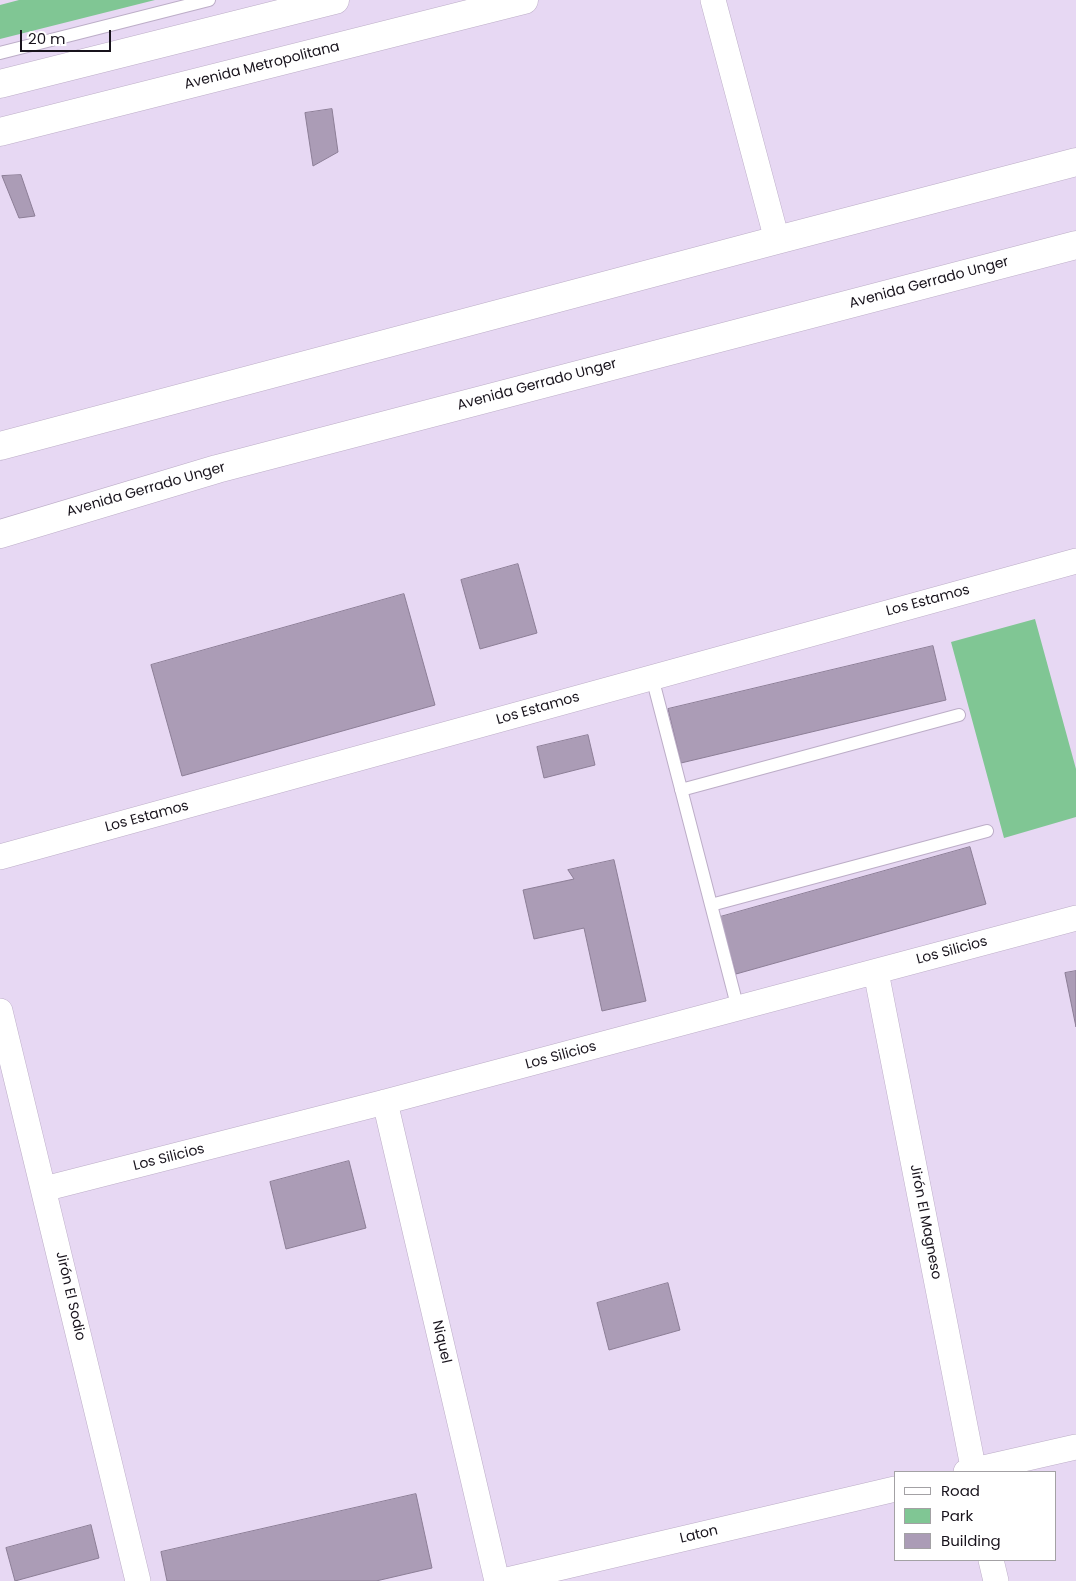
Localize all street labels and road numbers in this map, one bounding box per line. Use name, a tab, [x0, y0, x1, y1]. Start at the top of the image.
street label: Avenida Metropolitana	[183, 39, 341, 93]
street label: Avenida Gerrado Unger	[847, 254, 1011, 312]
street label: Avenida Gerrado Unger	[455, 356, 619, 414]
street label: Avenida Gerrado Unger	[65, 459, 227, 521]
street label: Los Estamos	[884, 582, 972, 620]
street label: Los Estamos	[494, 689, 582, 729]
street label: Los Estamos	[103, 798, 191, 836]
street label: Los Silicios	[915, 933, 989, 969]
street label: Los Silicios	[524, 1038, 598, 1074]
street label: Los Silicios	[132, 1141, 206, 1175]
street label: Jirón El Magneso	[906, 1163, 944, 1281]
street label: Jirón El Sodio	[52, 1250, 88, 1342]
street label: Niquel	[428, 1319, 454, 1365]
street label: Laton	[678, 1522, 720, 1548]

